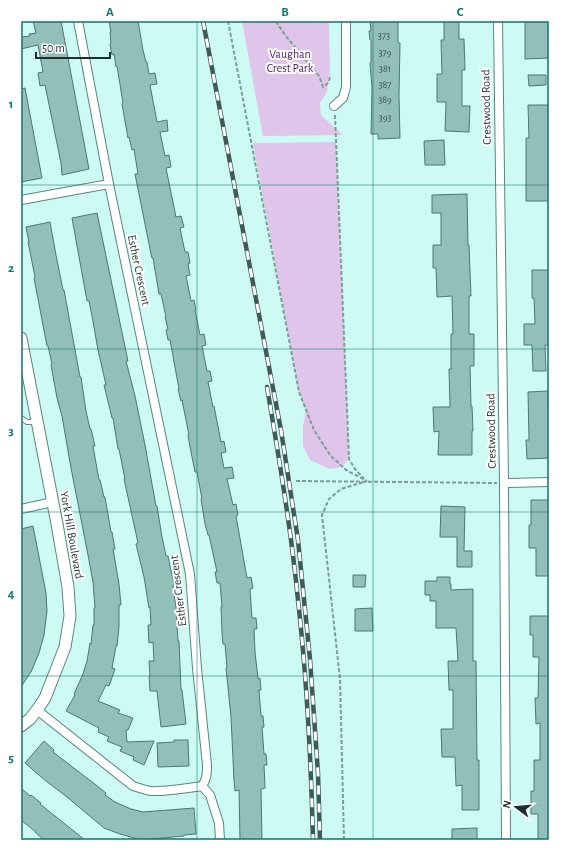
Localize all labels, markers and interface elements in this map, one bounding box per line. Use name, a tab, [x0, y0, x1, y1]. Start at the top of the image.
text: A	[106, 6, 114, 19]
text: B	[281, 6, 289, 19]
text: C	[457, 6, 464, 19]
house number: 373	[378, 31, 390, 41]
scale bar	[36, 34, 110, 60]
text: 50 m	[42, 42, 65, 54]
park label: Vaughan Crest Park	[267, 48, 314, 74]
house number: 379	[379, 48, 392, 58]
house number: 381	[379, 64, 391, 74]
street label: Crestwood Road	[479, 69, 493, 145]
house number: 387	[378, 80, 392, 90]
house number: 389	[378, 95, 392, 105]
text: 1	[9, 98, 13, 111]
house number: 393	[379, 113, 391, 123]
street label: Esther Crescent	[126, 234, 152, 306]
text: 2	[8, 262, 14, 275]
street label: Crestwood Road	[484, 393, 498, 469]
text: 3	[8, 425, 14, 438]
street label: York Hill Boulevard	[58, 490, 86, 580]
street label: Esther Crescent	[168, 555, 188, 627]
text: 4	[8, 588, 15, 601]
text: 5	[8, 752, 14, 765]
north arrow	[496, 787, 536, 827]
text: N	[501, 799, 513, 810]

